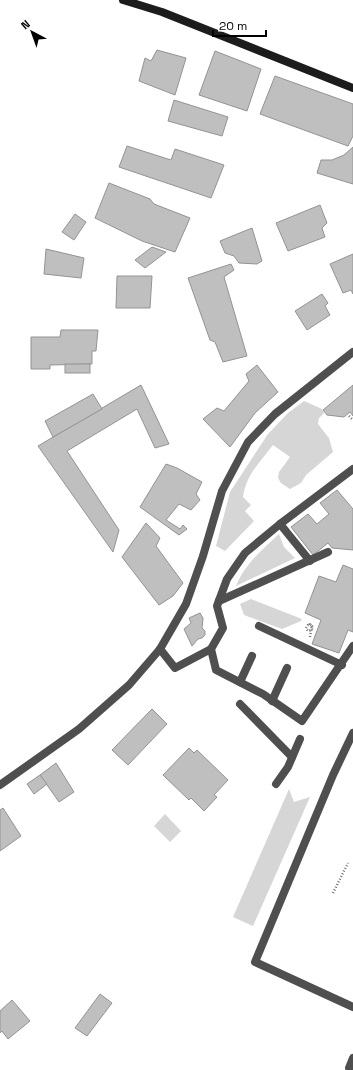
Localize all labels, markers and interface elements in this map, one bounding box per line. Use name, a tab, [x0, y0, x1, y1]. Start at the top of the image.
north arrow	[12, 12, 52, 52]
scale bar	[213, 12, 266, 38]
text: N	[18, 17, 33, 32]
text: 20 m	[219, 18, 247, 34]

